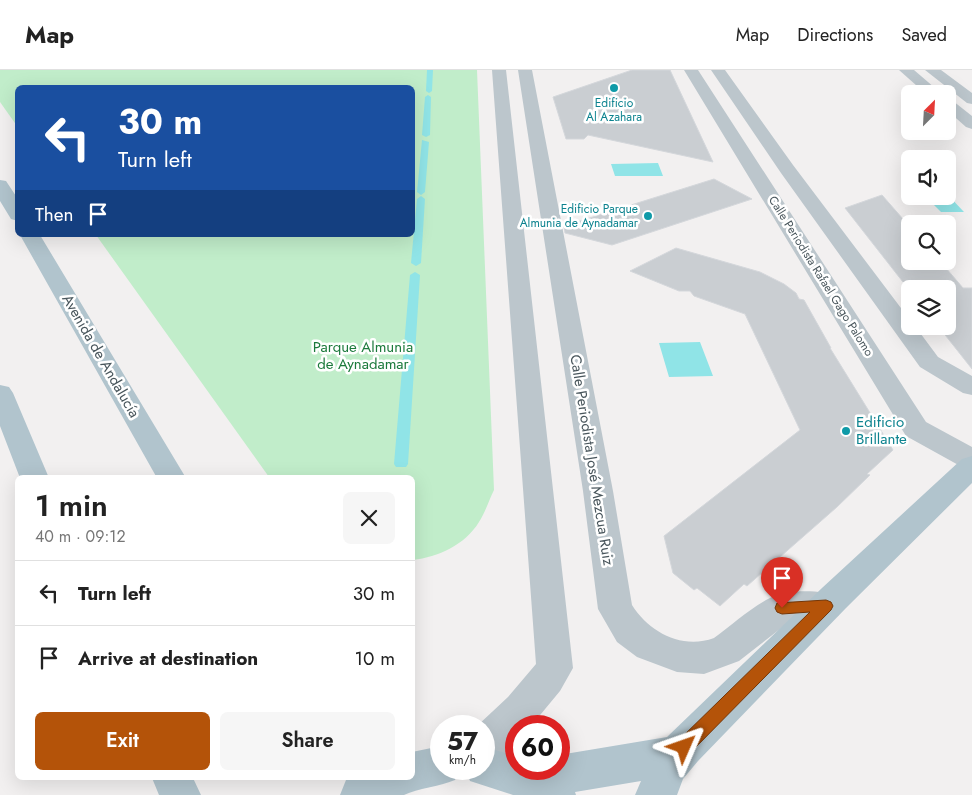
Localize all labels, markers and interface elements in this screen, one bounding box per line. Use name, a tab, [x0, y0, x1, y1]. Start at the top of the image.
text: Map	[25, 17, 74, 52]
text: Map	[736, 22, 769, 48]
text: Directions	[797, 22, 873, 48]
text: Saved	[901, 22, 947, 48]
marker: Edificio Al Azahara	[608, 82, 620, 94]
north arrow	[901, 85, 956, 140]
map controls	[901, 85, 956, 335]
place label: Edificio Al Azahara	[586, 94, 642, 126]
text: 30 m	[118, 97, 202, 147]
icon: left	[35, 105, 100, 170]
text: Turn left	[118, 143, 192, 175]
button: sound	[901, 150, 956, 205]
street label: Calle Periodista Rafael Gago Palomo	[764, 192, 878, 360]
icon: arrive	[84, 200, 112, 228]
place label: Edificio Parque Almunia de Aynadamar	[520, 200, 639, 232]
text: Then	[35, 201, 74, 228]
marker: Edificio Parque Almunia de Aynadamar	[642, 210, 654, 222]
button: search	[901, 215, 956, 270]
button: layers	[901, 280, 956, 335]
street label: Avenida de Andalucía	[57, 290, 145, 422]
park label: Parque Almunia de Aynadamar	[313, 336, 413, 375]
street label: Calle Periodista José Mezcua Ruiz	[564, 353, 620, 567]
place label: Edificio Brillante	[856, 411, 907, 450]
marker: Edificio Brillante	[840, 425, 852, 437]
text: 1 min	[35, 484, 108, 527]
button: close	[343, 492, 395, 544]
text: 40 m · 09:12	[35, 525, 126, 548]
pin	[761, 557, 803, 608]
icon: arrive	[768, 564, 796, 592]
icon: left	[35, 579, 63, 607]
text: Turn left	[78, 580, 151, 607]
text: 30 m	[353, 580, 395, 607]
icon: arrive	[35, 644, 63, 672]
text: Arrive at destination	[78, 645, 258, 672]
text: 10 m	[355, 645, 395, 672]
button: Exit	[35, 712, 210, 770]
button: Share	[220, 712, 395, 770]
speed limit sign: 60	[505, 715, 570, 780]
position arrow	[657, 720, 709, 772]
text: 57	[447, 723, 478, 759]
text: km/h	[449, 751, 476, 769]

